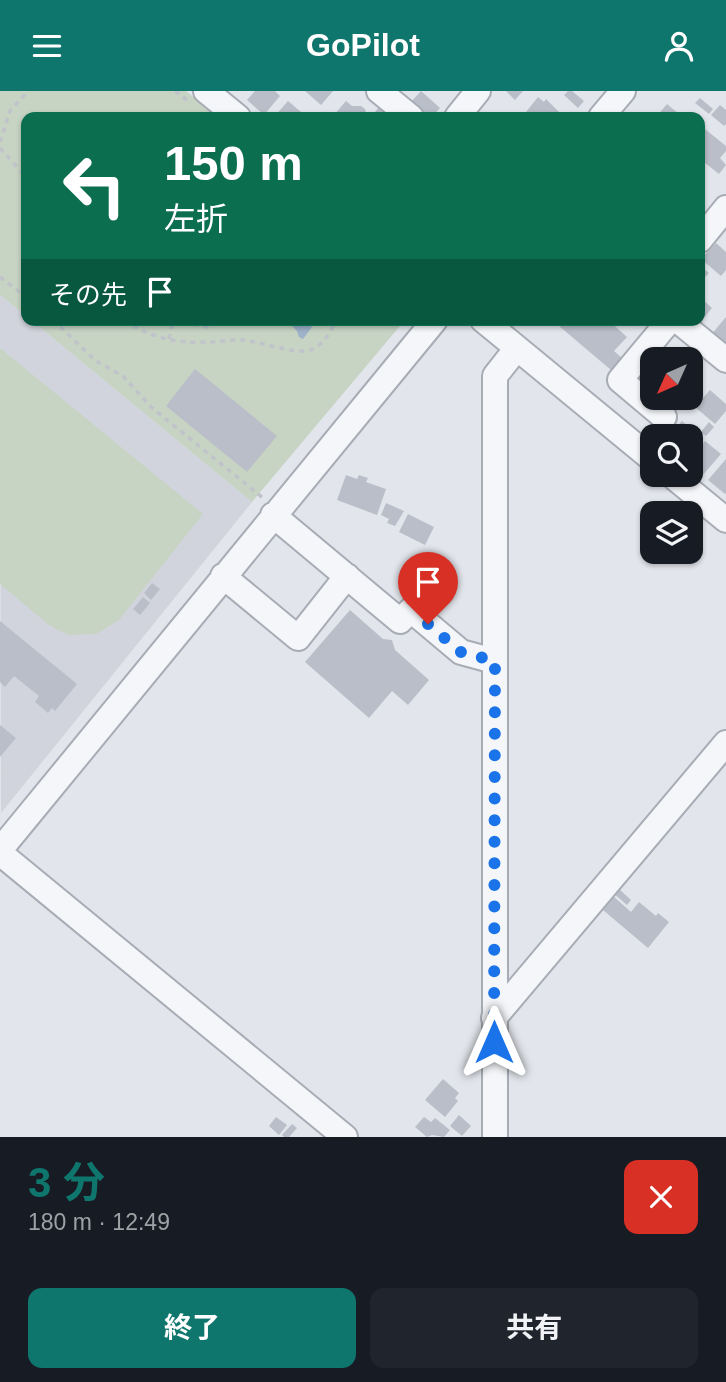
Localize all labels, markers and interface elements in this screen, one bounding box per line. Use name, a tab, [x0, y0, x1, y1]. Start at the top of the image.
icon: menu	[28, 27, 66, 65]
text: GoPilot	[306, 27, 420, 63]
icon: person	[660, 27, 698, 65]
text: 150 m	[164, 136, 303, 190]
icon: left	[49, 140, 140, 231]
text: 左折	[164, 201, 228, 237]
icon: arrive	[141, 273, 179, 311]
text: その先	[49, 280, 127, 310]
north arrow	[640, 347, 704, 409]
map controls	[640, 347, 703, 564]
button: search	[640, 424, 703, 487]
button: layers	[640, 501, 703, 564]
pin	[398, 552, 458, 624]
icon: arrive	[409, 563, 447, 601]
position arrow	[457, 1005, 531, 1079]
text: 3 分	[28, 1159, 105, 1206]
button: close	[624, 1160, 698, 1234]
text: 180 m · 12:49	[28, 1209, 170, 1235]
button: 終了	[28, 1288, 356, 1368]
button: 共有	[370, 1288, 698, 1368]

